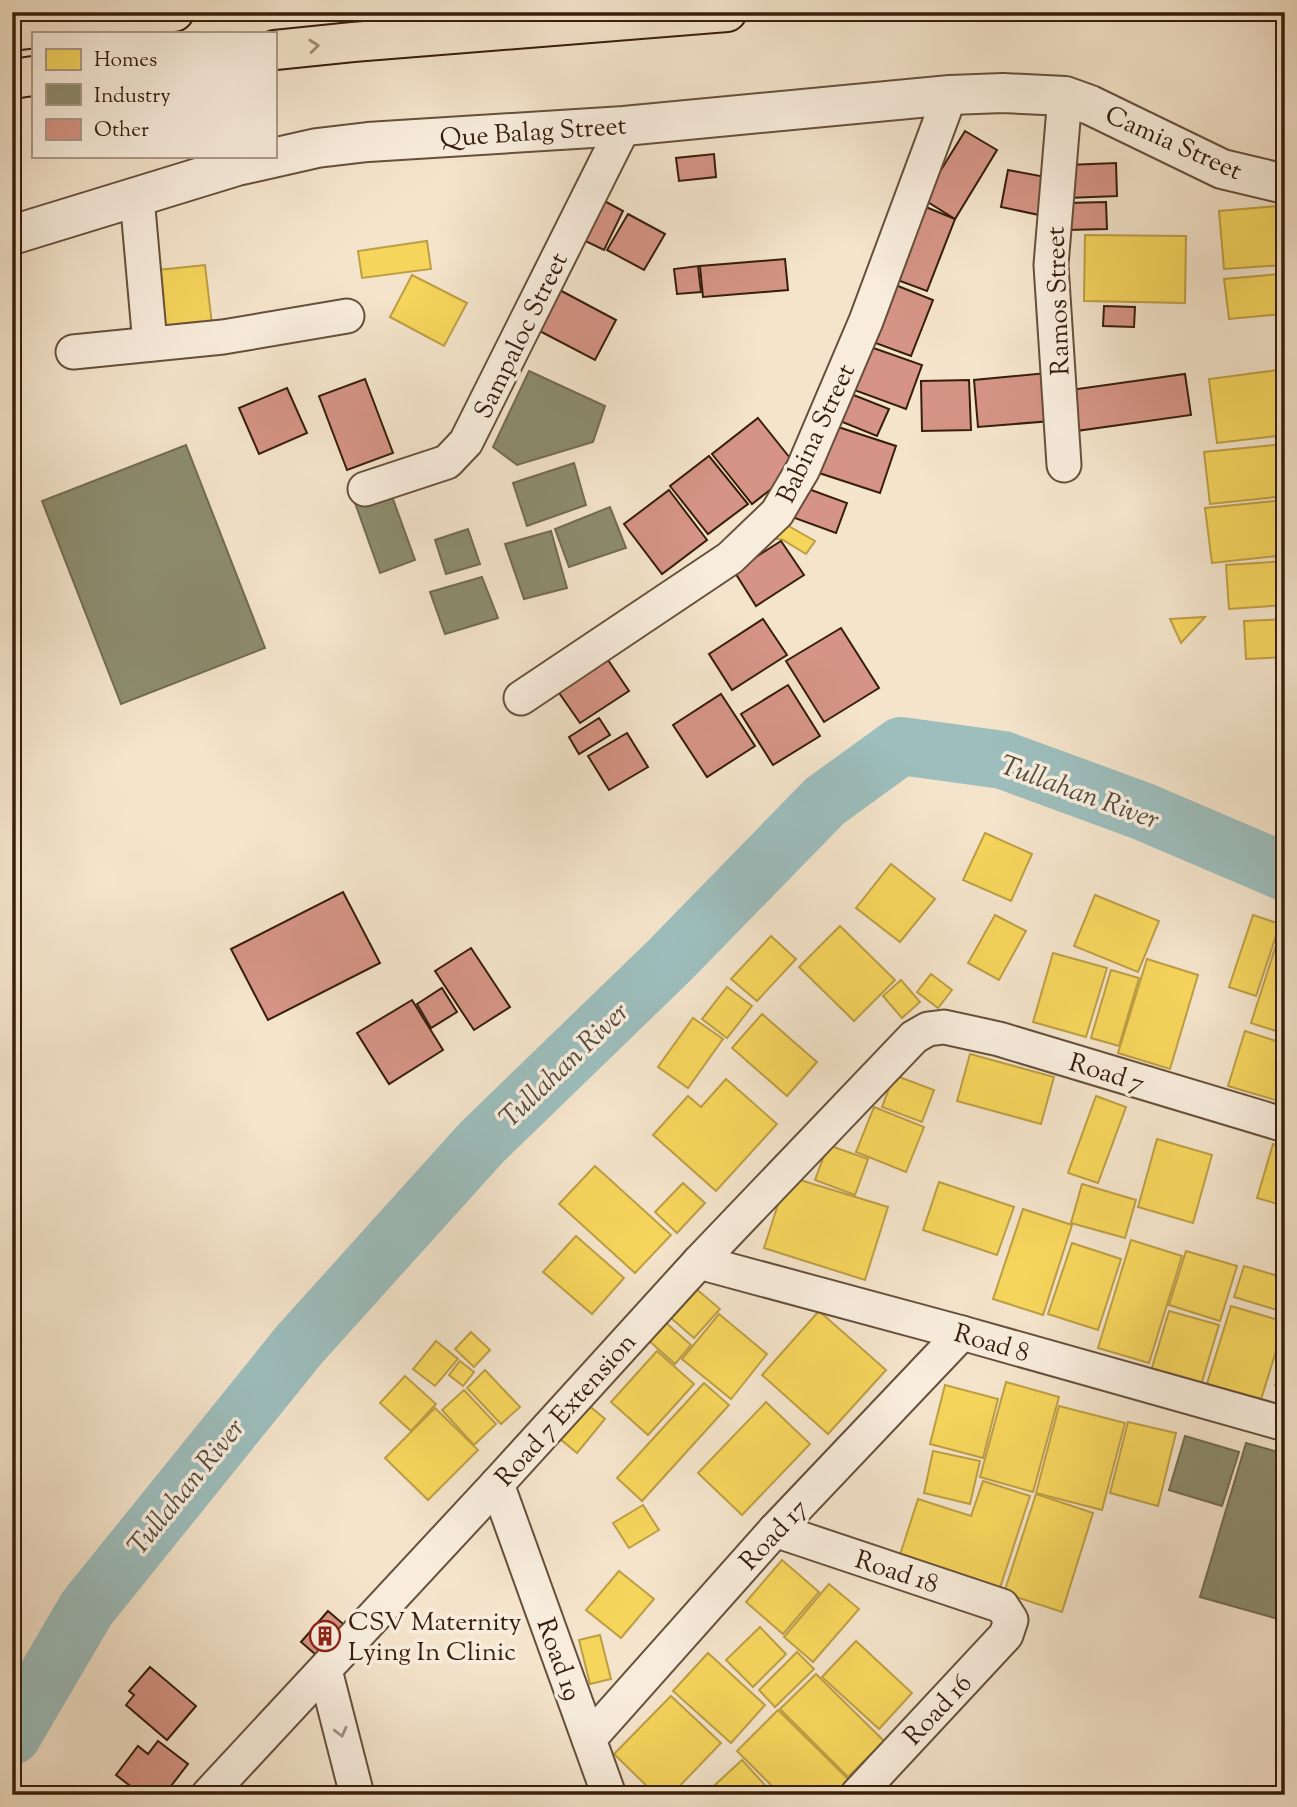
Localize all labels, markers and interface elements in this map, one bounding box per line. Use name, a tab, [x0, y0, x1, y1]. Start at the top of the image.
legend	[32, 32, 276, 158]
one-way arrow	[308, 38, 320, 53]
text: Homes	[94, 46, 157, 76]
text: Industry	[94, 82, 171, 112]
street label: Camia Street	[1099, 98, 1247, 191]
street label: Que Balag Street	[439, 109, 628, 158]
text: Other	[94, 116, 149, 146]
street label: Ramos Street	[1038, 226, 1081, 376]
street label: Sampaloc Street	[466, 247, 579, 425]
street label: Babina Street	[769, 358, 866, 510]
water label: Tullahan River	[994, 747, 1164, 841]
water label: Tullahan River	[491, 994, 639, 1138]
street label: Road 7	[1064, 1045, 1149, 1103]
street label: Road 8	[949, 1316, 1033, 1373]
street label: Road 7 Extension	[488, 1326, 646, 1496]
water label: Tullahan River	[119, 1410, 255, 1565]
street label: Road 17	[732, 1492, 818, 1580]
street label: Road 18	[850, 1543, 943, 1604]
place label: CSV Maternity Lying In Clinic	[348, 1605, 522, 1672]
street label: Road 19	[526, 1613, 590, 1706]
building icon: CSV Maternity Lying In Clinic	[308, 1619, 342, 1653]
street label: Road 16	[896, 1667, 982, 1755]
one-way arrow	[333, 1726, 347, 1738]

